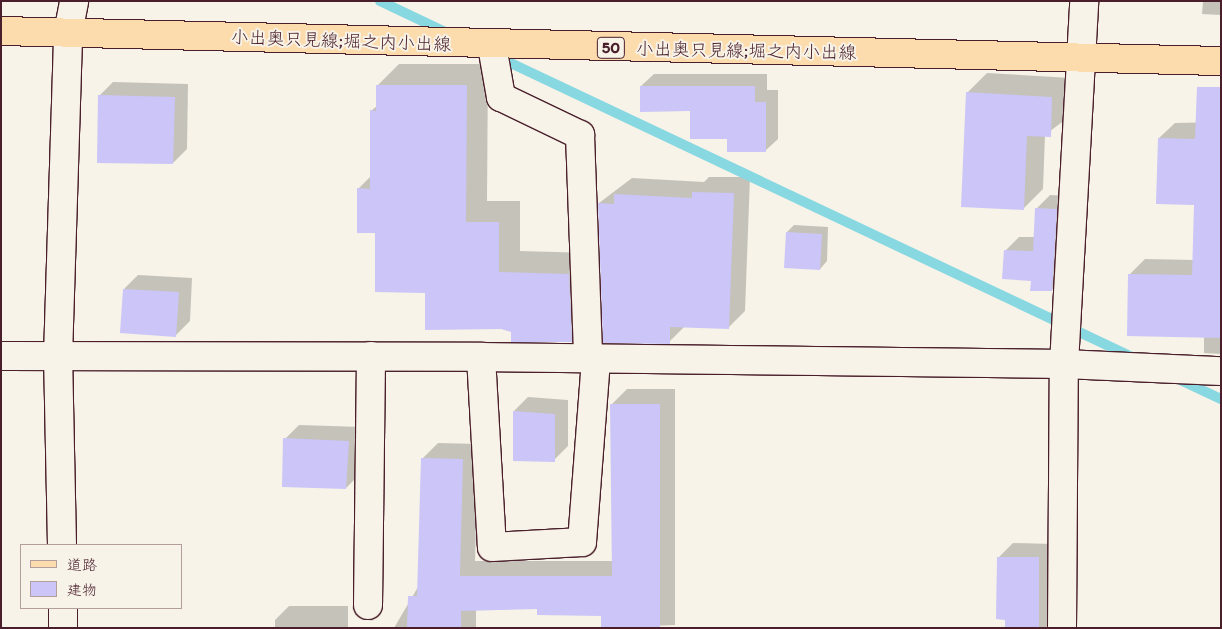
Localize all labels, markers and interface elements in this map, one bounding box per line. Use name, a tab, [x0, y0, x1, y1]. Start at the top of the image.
street label: 小出奥只見線;堀之内小出線	[230, 26, 452, 56]
road number: 50	[596, 34, 626, 62]
street label: 小出奥只見線;堀之内小出線	[636, 38, 856, 64]
legend	[20, 544, 182, 609]
text: 道路	[67, 556, 97, 574]
text: 建物	[67, 581, 97, 599]

